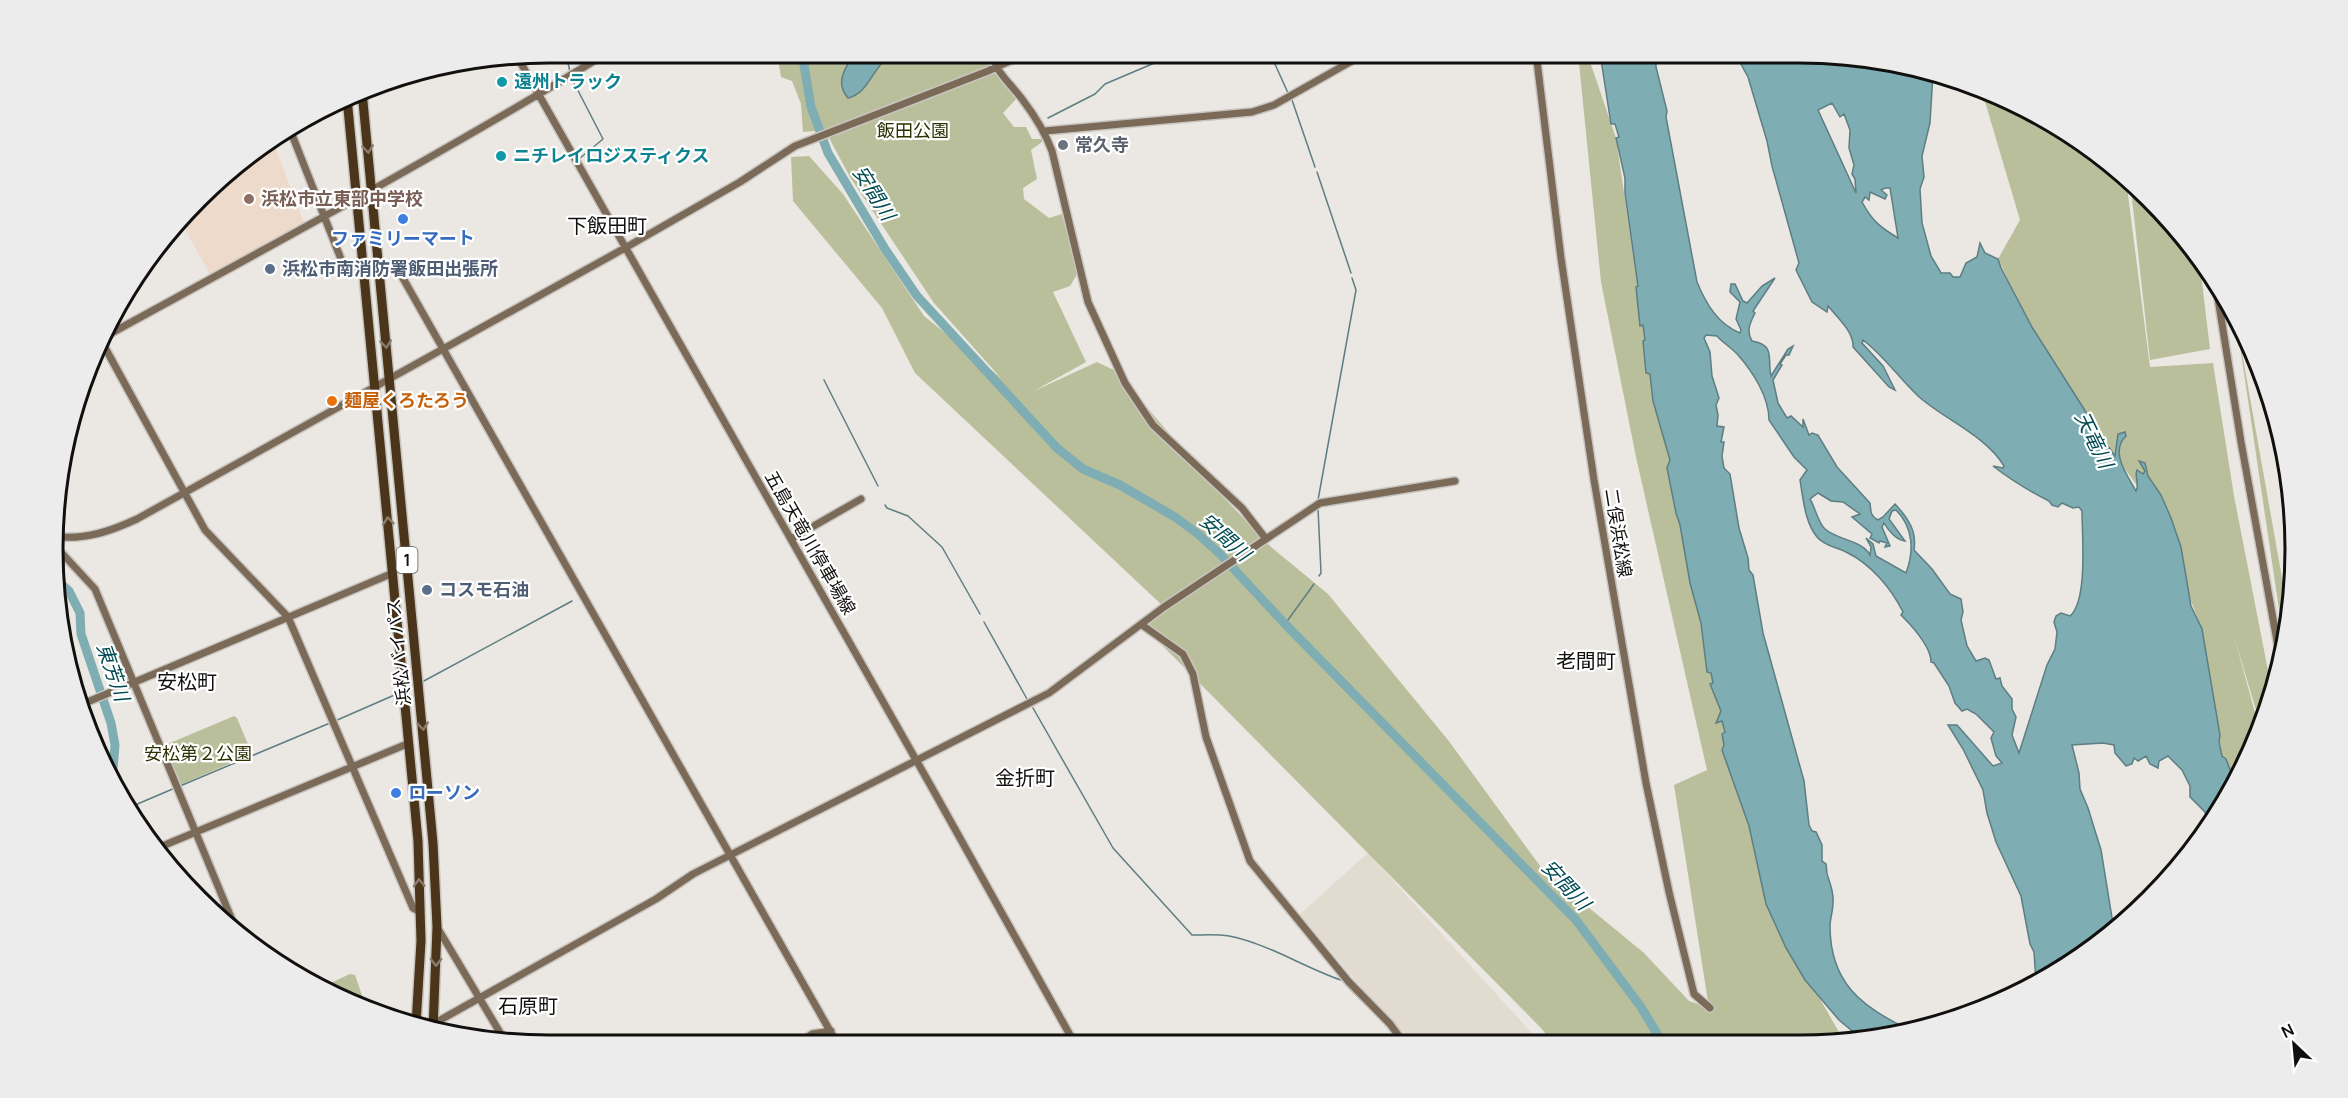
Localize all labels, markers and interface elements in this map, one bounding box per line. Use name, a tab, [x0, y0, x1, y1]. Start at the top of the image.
place label: 遠州トラック	[514, 69, 622, 93]
marker: 遠州トラック	[495, 75, 509, 89]
park label: 飯田公園	[877, 118, 949, 142]
place label: 常久寺	[1075, 132, 1129, 156]
marker: 常久寺	[1056, 138, 1070, 152]
place label: ニチレイロジスティクス	[513, 143, 709, 167]
one-way arrow	[361, 145, 374, 154]
marker: ニチレイロジスティクス	[494, 149, 508, 163]
water label: 安間川	[847, 160, 903, 227]
place label: 浜松市立東部中学校	[261, 186, 423, 210]
marker: 浜松市立東部中学校	[242, 192, 256, 206]
marker: ファミリーマート	[396, 212, 410, 226]
district label: 下飯田町	[567, 212, 647, 239]
place label: ファミリーマート	[331, 226, 475, 250]
place label: 浜松市南消防署飯田出張所	[282, 256, 498, 280]
marker: 浜松市南消防署飯田出張所	[263, 262, 277, 276]
one-way arrow	[379, 339, 392, 348]
place label: 麺屋くろたろう	[344, 388, 469, 412]
marker: 麺屋くろたろう	[325, 394, 339, 408]
water label: 天竜川	[2069, 407, 2121, 474]
street label: 五島天竜川停車場線	[760, 466, 862, 619]
street label: 二俣浜松線	[1600, 487, 1638, 579]
water label: 安間川	[1194, 507, 1258, 568]
one-way arrow	[382, 517, 395, 526]
road number: 1	[396, 547, 418, 573]
place label: コスモ石油	[439, 577, 529, 601]
marker: コスモ石油	[420, 583, 434, 597]
street label: 浜松バイパス	[380, 597, 416, 707]
water label: 東芳川	[91, 639, 137, 706]
district label: 老間町	[1556, 647, 1616, 674]
district label: 安松町	[157, 668, 217, 695]
one-way arrow	[416, 721, 429, 730]
park label: 安松第２公園	[144, 741, 252, 765]
district label: 金折町	[995, 764, 1055, 791]
place label: ローソン	[408, 780, 480, 804]
marker: ローソン	[389, 786, 403, 800]
water label: 安間川	[1536, 854, 1598, 917]
one-way arrow	[413, 878, 426, 887]
one-way arrow	[430, 958, 443, 967]
district label: 石原町	[498, 992, 558, 1019]
north arrow	[2264, 1014, 2324, 1074]
text: N	[2277, 1018, 2297, 1043]

